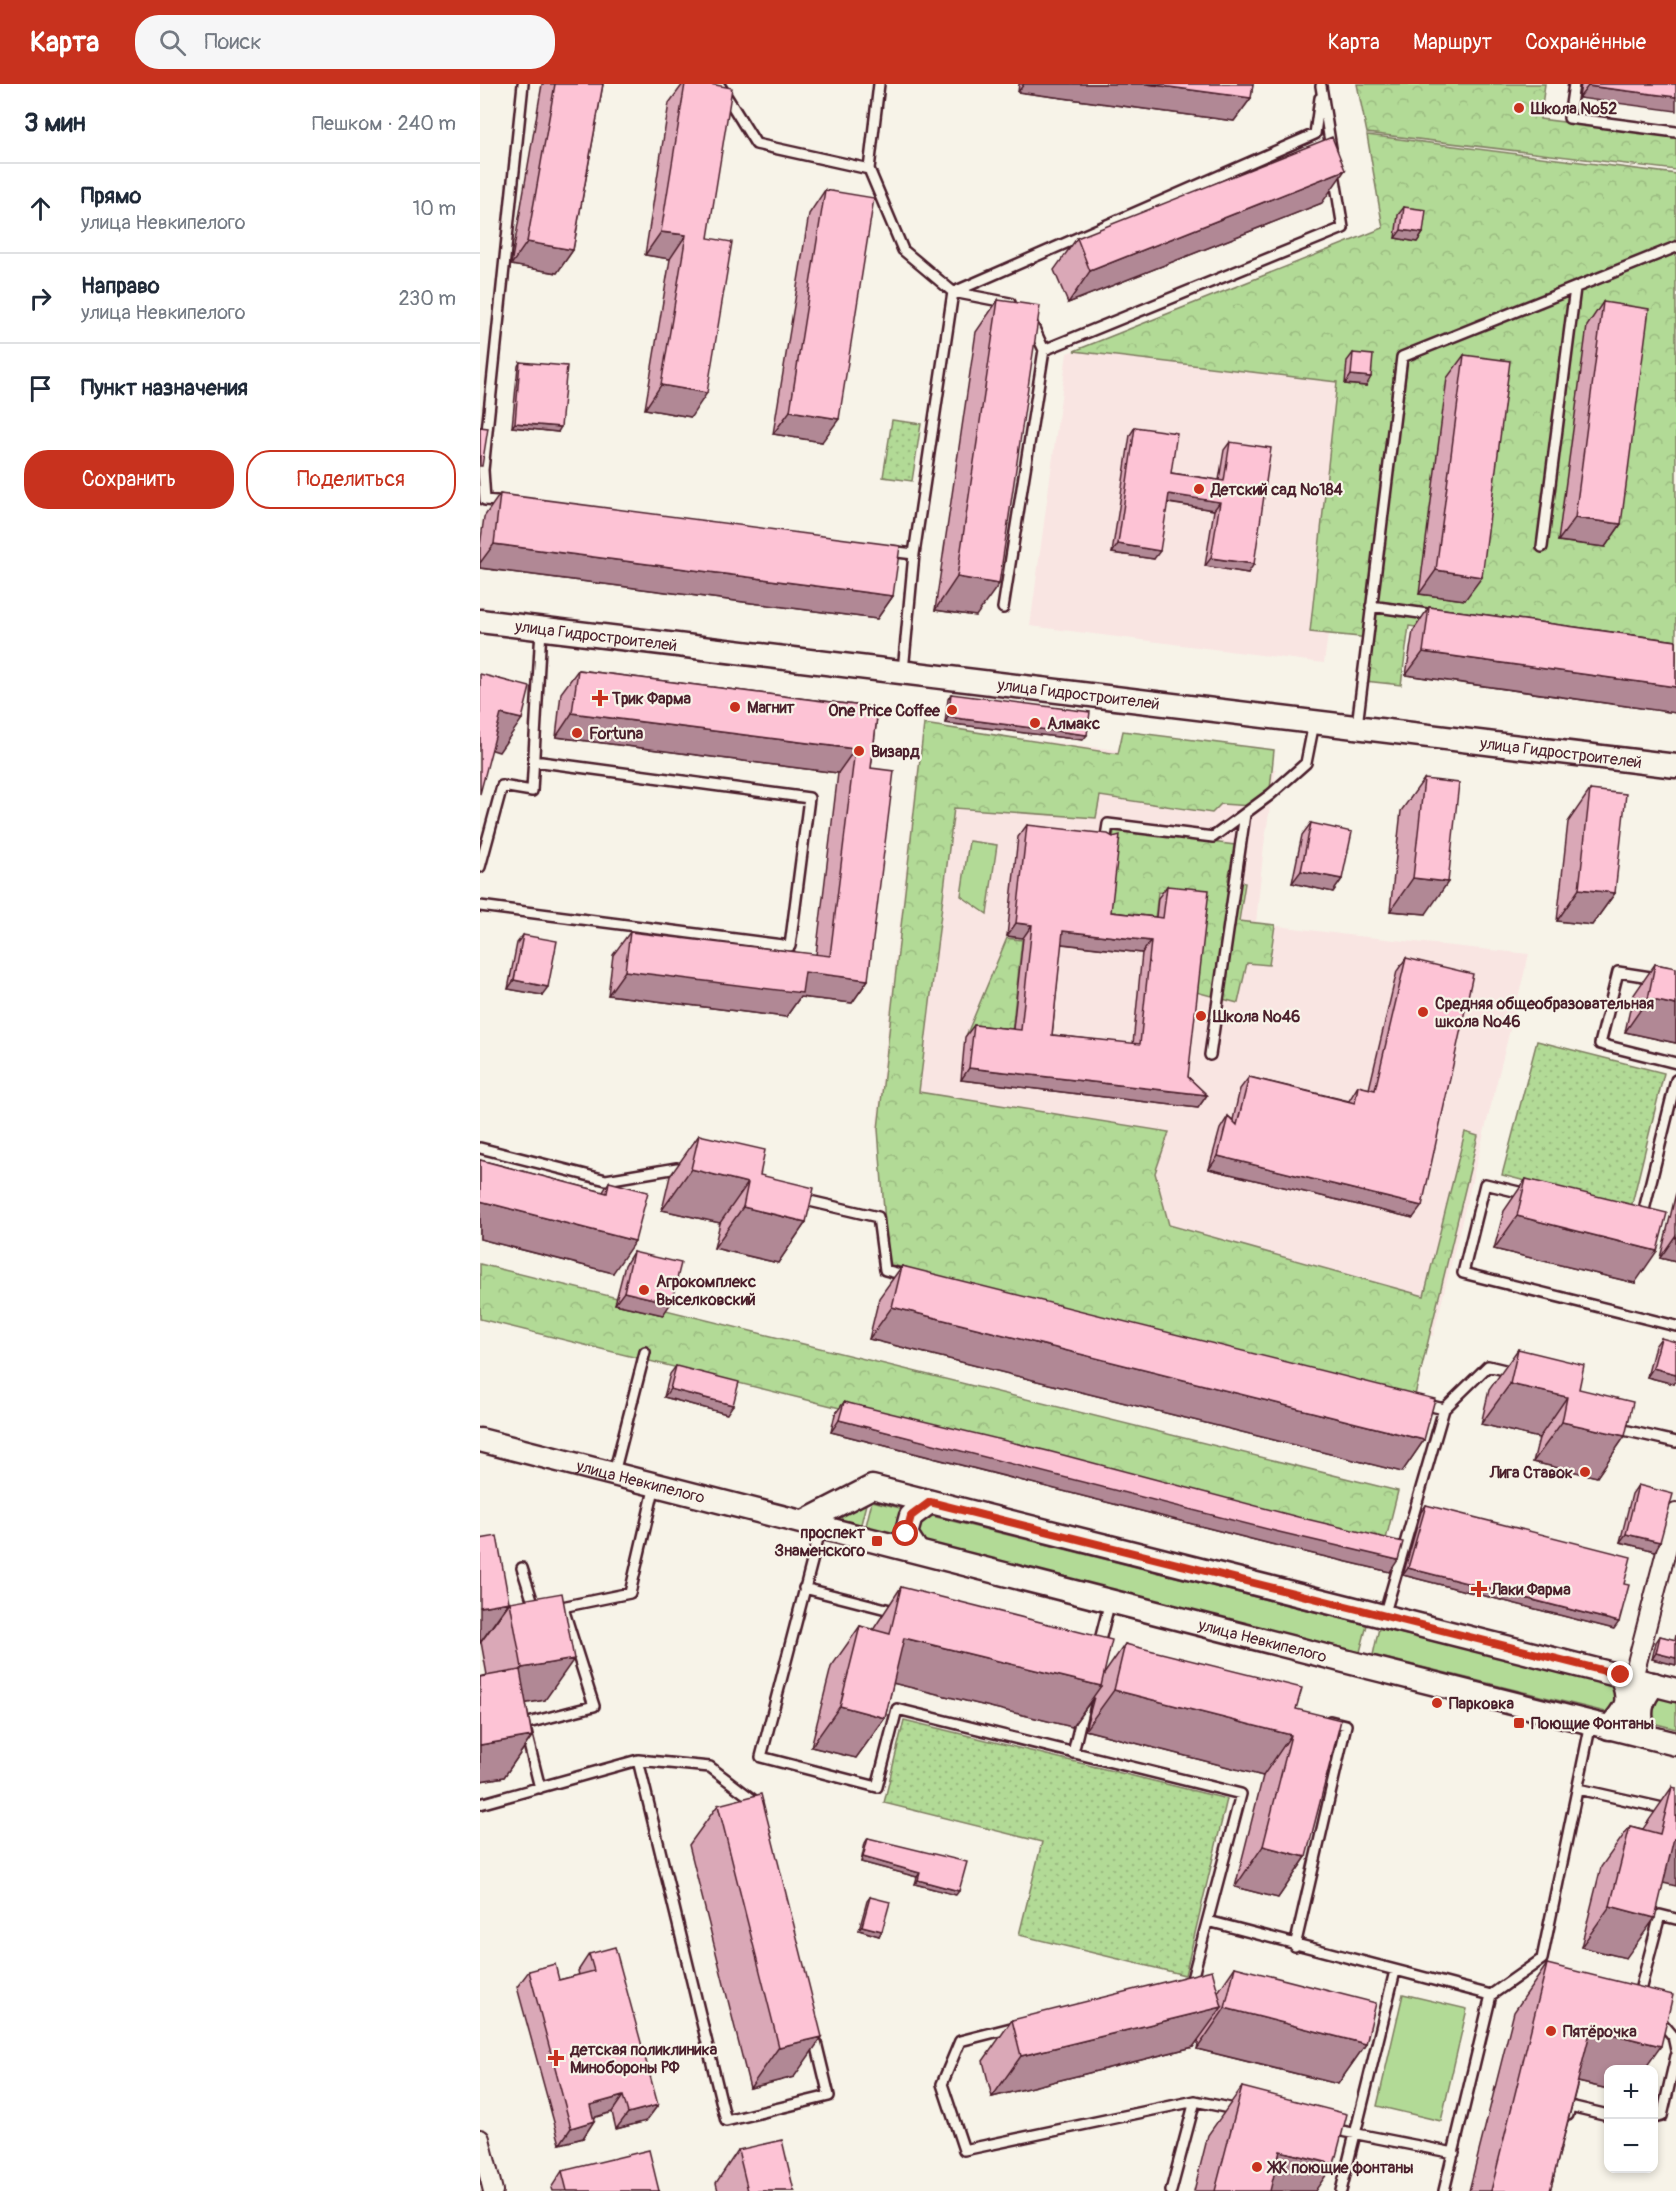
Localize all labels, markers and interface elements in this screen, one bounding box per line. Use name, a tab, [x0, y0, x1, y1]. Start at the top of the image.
search box	[135, 15, 555, 69]
text: Карта	[30, 25, 99, 60]
icon: search	[156, 26, 189, 59]
text: Поиск	[204, 28, 262, 56]
text: Карта	[1328, 29, 1380, 56]
text: Маршрут	[1413, 29, 1492, 56]
text: Сохранённые	[1525, 29, 1646, 56]
place label: Школа №52	[1530, 99, 1617, 119]
marker: Школа №52	[1512, 101, 1526, 115]
text: 3 мин	[24, 107, 86, 139]
text: Пешком · 240 m	[312, 111, 456, 136]
text: Прямо	[81, 182, 141, 210]
icon: ahead	[24, 192, 57, 225]
text: 10 m	[412, 196, 456, 221]
text: улица Невкипелого	[81, 210, 246, 235]
text: Направо	[81, 272, 160, 300]
icon: right	[24, 282, 57, 315]
text: 230 m	[399, 286, 456, 311]
text: улица Невкипелого	[81, 300, 246, 325]
icon: arrive	[24, 372, 57, 405]
text: Пункт назначения	[81, 374, 248, 402]
button: Сохранить	[24, 450, 234, 509]
button: Поделиться	[246, 450, 456, 509]
place label: Детский сад №184	[1210, 480, 1344, 500]
marker: Детский сад №184	[1192, 482, 1206, 496]
street label: улица Гидростроителей	[513, 616, 678, 656]
street label: улица Гидростроителей	[995, 675, 1161, 714]
place label: Трик Фарма	[611, 689, 692, 709]
marker: Трик Фарма	[593, 691, 607, 705]
place label: Магнит	[747, 698, 796, 718]
marker: Магнит	[728, 700, 742, 714]
place label: One Price Coffee	[828, 701, 941, 721]
marker: One Price Coffee	[945, 703, 959, 717]
place label: Алмакс	[1047, 714, 1100, 734]
marker: Алмакс	[1028, 716, 1042, 730]
place label: Fortuna	[589, 724, 644, 744]
marker: Fortuna	[570, 726, 584, 740]
street label: улица Гидростроителей	[1478, 733, 1643, 773]
place label: Визард	[871, 742, 920, 762]
marker: Визард	[852, 744, 866, 758]
place label: Средняя общеобразовательная школа №46	[1435, 994, 1654, 1032]
marker: Средняя общеобразовательная школа №46	[1416, 1005, 1430, 1019]
place label: Школа №46	[1212, 1007, 1300, 1027]
marker: Школа №46	[1194, 1009, 1208, 1023]
place label: Агрокомплекс Выселковский	[656, 1272, 756, 1310]
marker: Агрокомплекс Выселковский	[637, 1283, 651, 1297]
street label: улица Невкипелого	[573, 1456, 707, 1508]
place label: Лига Ставок	[1489, 1463, 1573, 1483]
marker: Лига Ставок	[1578, 1465, 1592, 1479]
route start	[892, 1520, 918, 1546]
place label: проспект Знаменского	[775, 1523, 866, 1561]
marker: проспект Знаменского	[870, 1534, 884, 1548]
place label: Лаки Фарма	[1490, 1580, 1571, 1600]
marker: Лаки Фарма	[1472, 1582, 1486, 1596]
street label: улица Невкипелого	[1195, 1615, 1329, 1667]
route end	[1607, 1661, 1633, 1687]
place label: Парковка	[1449, 1694, 1515, 1714]
marker: Парковка	[1430, 1696, 1444, 1710]
place label: Поющие Фонтаны	[1531, 1714, 1654, 1734]
marker: Поющие Фонтаны	[1512, 1716, 1526, 1730]
place label: Пятёрочка	[1563, 2022, 1637, 2042]
marker: Пятёрочка	[1544, 2024, 1558, 2038]
place label: детская поликлиника Минобороны РФ	[569, 2040, 718, 2078]
marker: детская поликлиника Минобороны РФ	[547, 2049, 565, 2067]
map controls	[1604, 2065, 1658, 2173]
button: +	[1604, 2065, 1658, 2119]
button: −	[1604, 2119, 1658, 2173]
place label: ЖК поющие фонтаны	[1266, 2158, 1413, 2178]
marker: ЖК поющие фонтаны	[1250, 2160, 1264, 2174]

